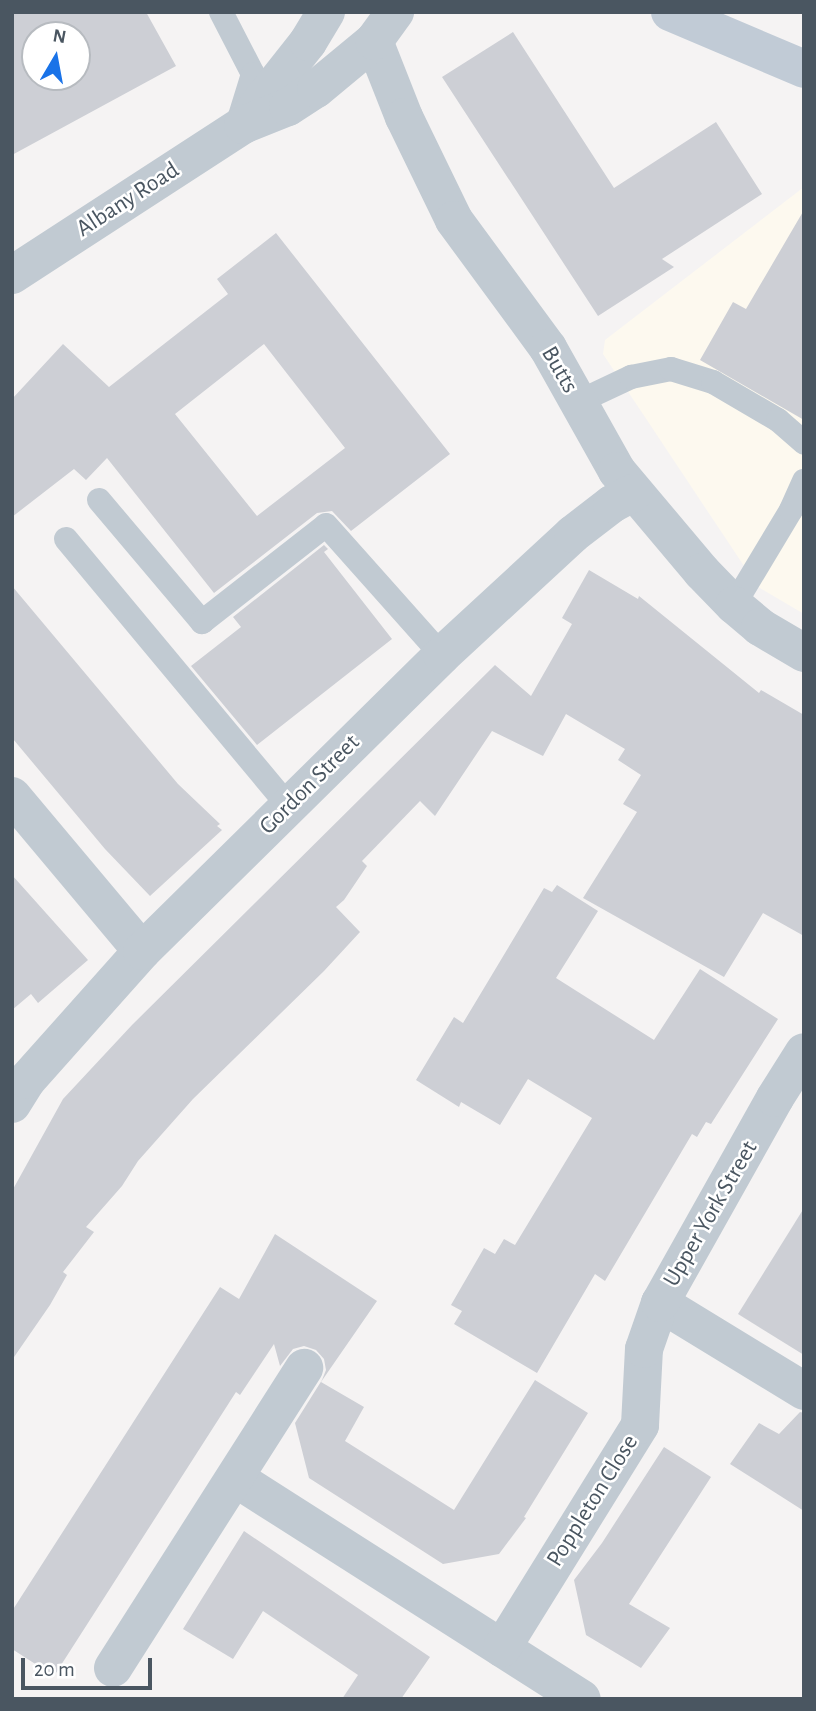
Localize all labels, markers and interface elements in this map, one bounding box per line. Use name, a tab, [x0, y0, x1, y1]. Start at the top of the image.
north arrow	[21, 21, 91, 91]
text: N	[51, 26, 68, 47]
street label: Albany Road	[71, 156, 185, 244]
street label: Butts	[534, 341, 584, 399]
street label: Gordon Street	[254, 729, 366, 841]
street label: Upper York Street	[658, 1136, 764, 1292]
street label: Poppleton Close	[541, 1430, 645, 1572]
scale bar	[24, 1644, 156, 1688]
text: 20 m	[34, 1659, 75, 1680]

